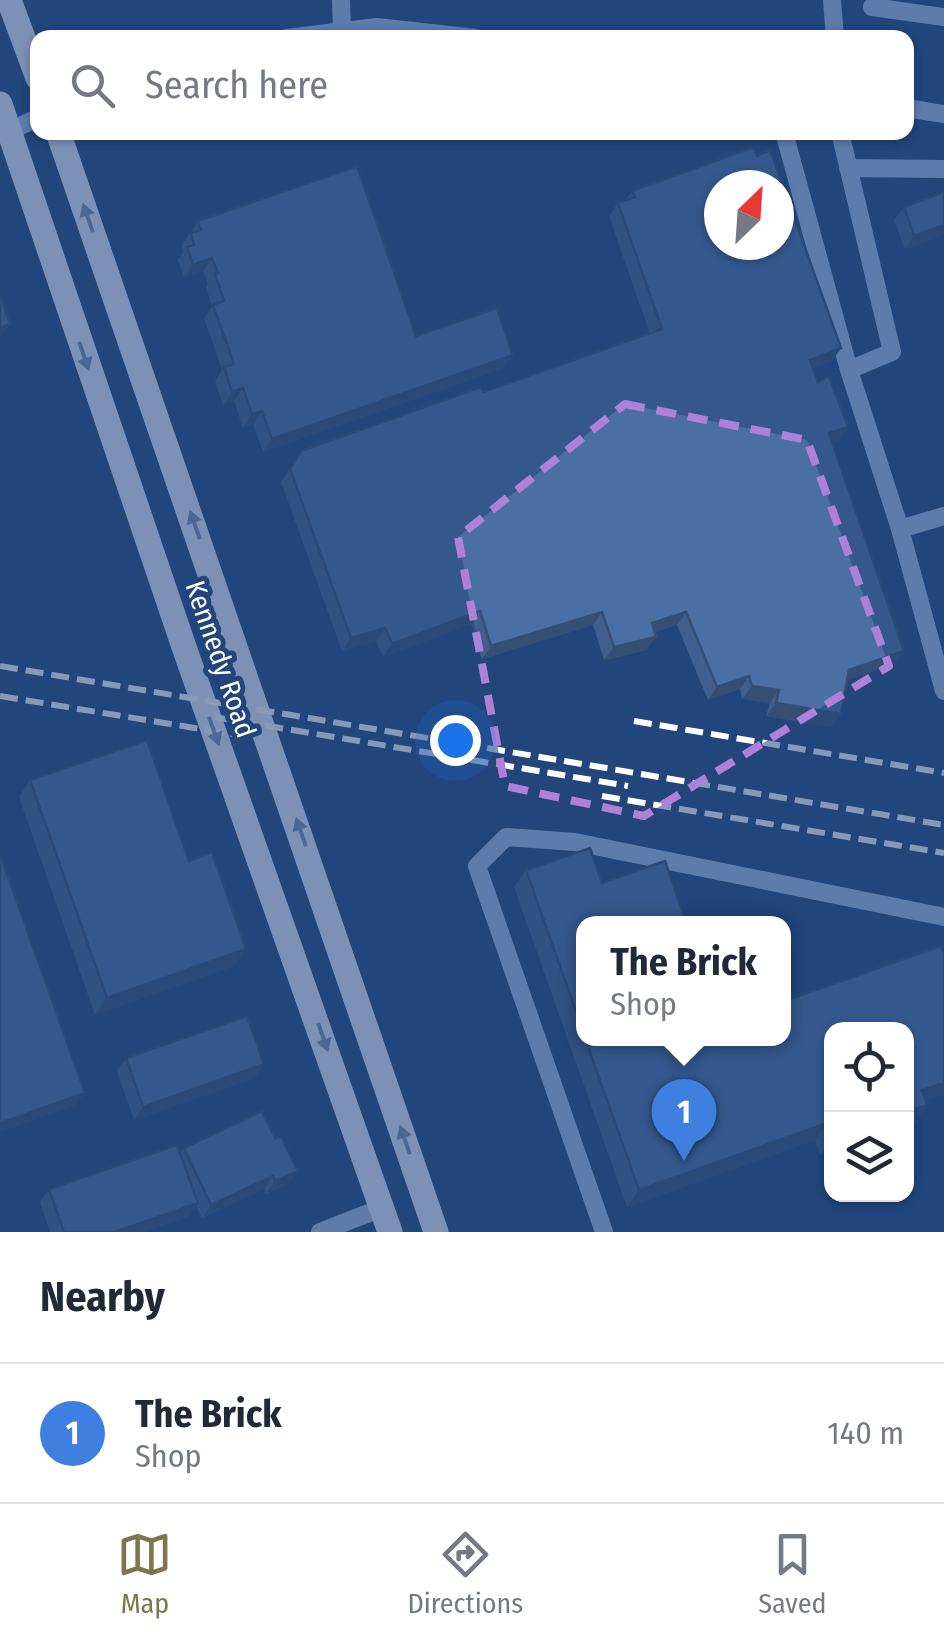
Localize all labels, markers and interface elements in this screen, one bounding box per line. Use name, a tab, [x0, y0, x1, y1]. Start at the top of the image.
search box	[30, 30, 914, 140]
icon: search	[65, 58, 120, 113]
text: Search here	[145, 62, 328, 108]
north arrow	[704, 170, 794, 260]
one-way arrow	[80, 202, 95, 232]
one-way arrow	[78, 341, 93, 371]
one-way arrow	[187, 509, 202, 539]
street label: Kennedy Road	[178, 576, 263, 742]
your location	[430, 715, 481, 766]
one-way arrow	[208, 716, 223, 746]
one-way arrow	[292, 816, 307, 846]
popup	[576, 916, 791, 1046]
text: The Brick	[610, 939, 757, 985]
text: Shop	[610, 985, 677, 1023]
map controls	[824, 1022, 914, 1202]
button: locate	[824, 1022, 914, 1112]
one-way arrow	[316, 1023, 331, 1053]
pin: 1	[652, 1078, 716, 1161]
button: layers	[824, 1112, 914, 1202]
one-way arrow	[397, 1124, 412, 1154]
text: Nearby	[40, 1272, 165, 1322]
text: The Brick	[135, 1391, 282, 1437]
text: 1	[66, 1414, 79, 1452]
text: 140 m	[827, 1414, 904, 1452]
text: Shop	[135, 1437, 202, 1475]
tab: Map	[117, 1527, 172, 1620]
tab: Directions	[407, 1527, 523, 1620]
tab: Saved	[758, 1527, 827, 1620]

